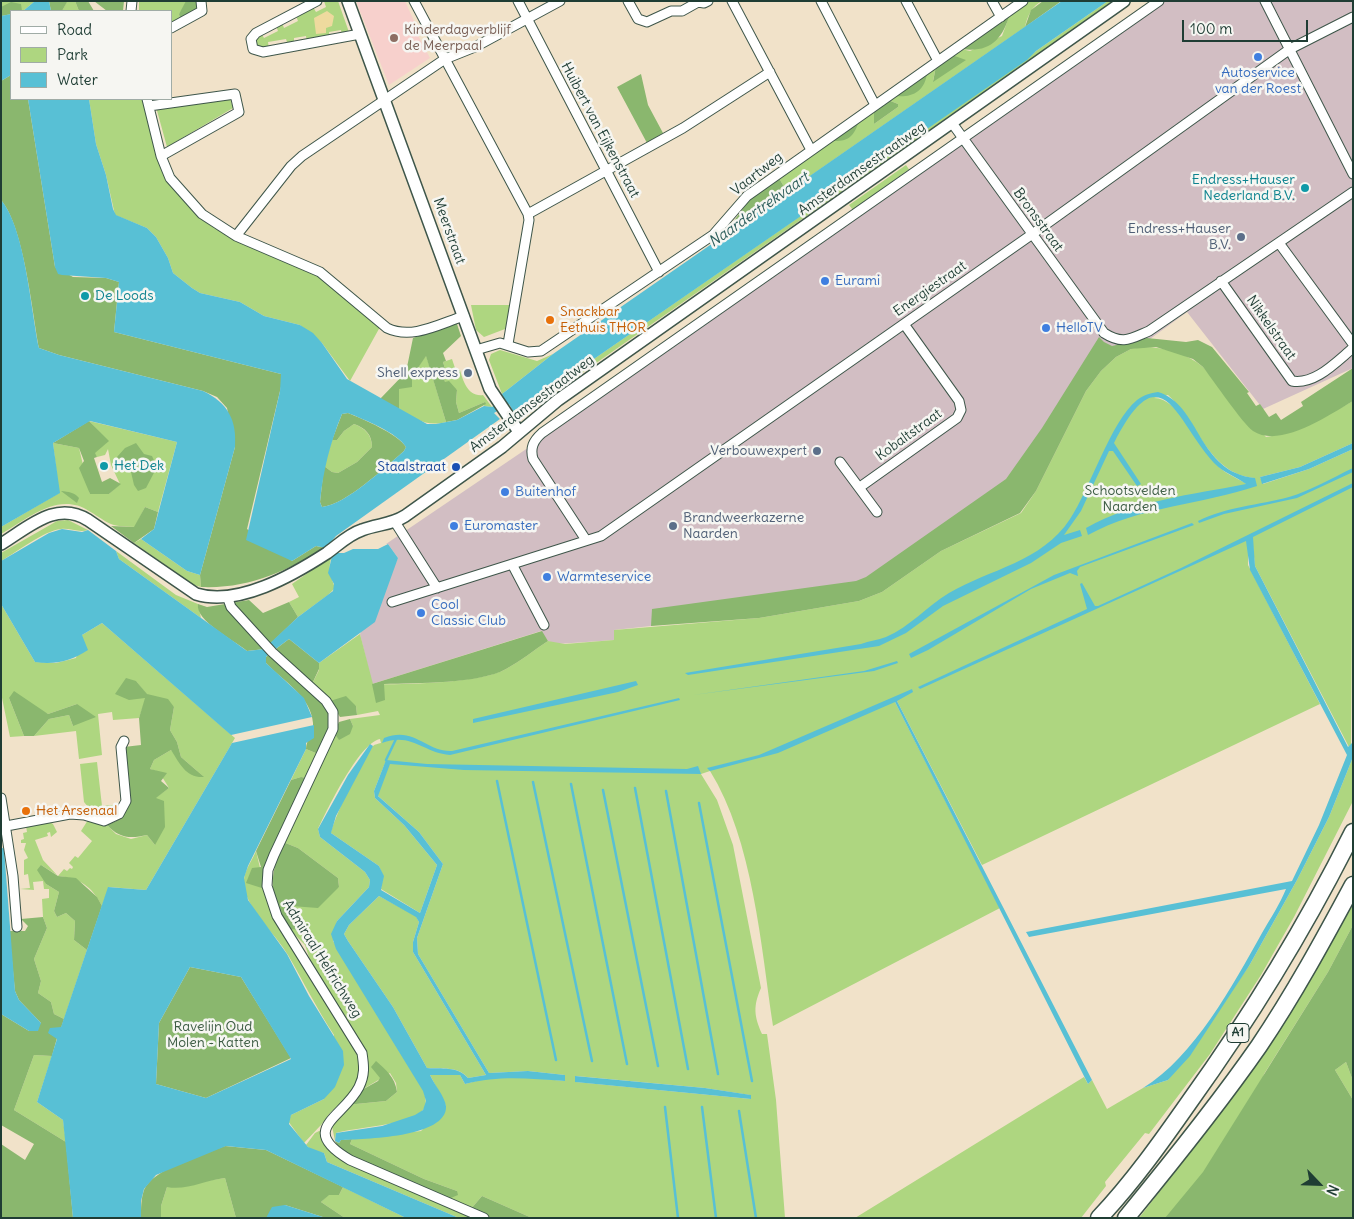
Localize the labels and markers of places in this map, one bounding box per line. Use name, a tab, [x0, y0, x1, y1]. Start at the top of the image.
place label: Kinderdagverblijf de Meerpaal	[404, 22, 511, 54]
marker: Kinderdagverblijf de Meerpaal	[388, 32, 400, 44]
marker: Autoservice van der Roest	[1252, 51, 1264, 63]
place label: Autoservice van der Roest	[1215, 65, 1301, 98]
place label: Endress+Hauser Nederland B.V.	[1192, 172, 1295, 204]
marker: Endress+Hauser Nederland B.V.	[1299, 182, 1311, 194]
place label: Endress+Hauser B.V.	[1128, 221, 1231, 253]
marker: Endress+Hauser B.V.	[1235, 231, 1247, 243]
place label: Eurami	[835, 273, 880, 289]
marker: Eurami	[819, 275, 831, 287]
place label: De Loods	[95, 288, 154, 304]
marker: De Loods	[79, 290, 91, 302]
place label: Snackbar Eethuis THOR	[560, 304, 646, 336]
marker: Snackbar Eethuis THOR	[544, 314, 556, 326]
place label: HelloTV	[1056, 320, 1103, 336]
marker: HelloTV	[1040, 322, 1052, 334]
place label: Shell express	[377, 365, 458, 381]
marker: Shell express	[462, 367, 474, 379]
place label: Verbouwexpert	[710, 443, 807, 459]
marker: Verbouwexpert	[811, 445, 823, 457]
place label: Het Dek	[114, 458, 164, 474]
place label: Staalstraat	[377, 459, 446, 475]
marker: Het Dek	[98, 460, 110, 472]
marker: Staalstraat	[450, 461, 462, 473]
place label: Buitenhof	[515, 484, 576, 500]
marker: Buitenhof	[499, 486, 511, 498]
place label: Brandweerkazerne Naarden	[683, 510, 804, 542]
place label: Euromaster	[464, 518, 538, 534]
marker: Euromaster	[448, 520, 460, 532]
marker: Brandweerkazerne Naarden	[667, 520, 679, 532]
place label: Warmteservice	[557, 569, 651, 585]
marker: Warmteservice	[541, 571, 553, 583]
place label: Cool Classic Club	[431, 597, 506, 630]
marker: Cool Classic Club	[415, 607, 427, 619]
place label: Het Arsenaal	[36, 803, 117, 819]
marker: Het Arsenaal	[20, 805, 32, 817]

